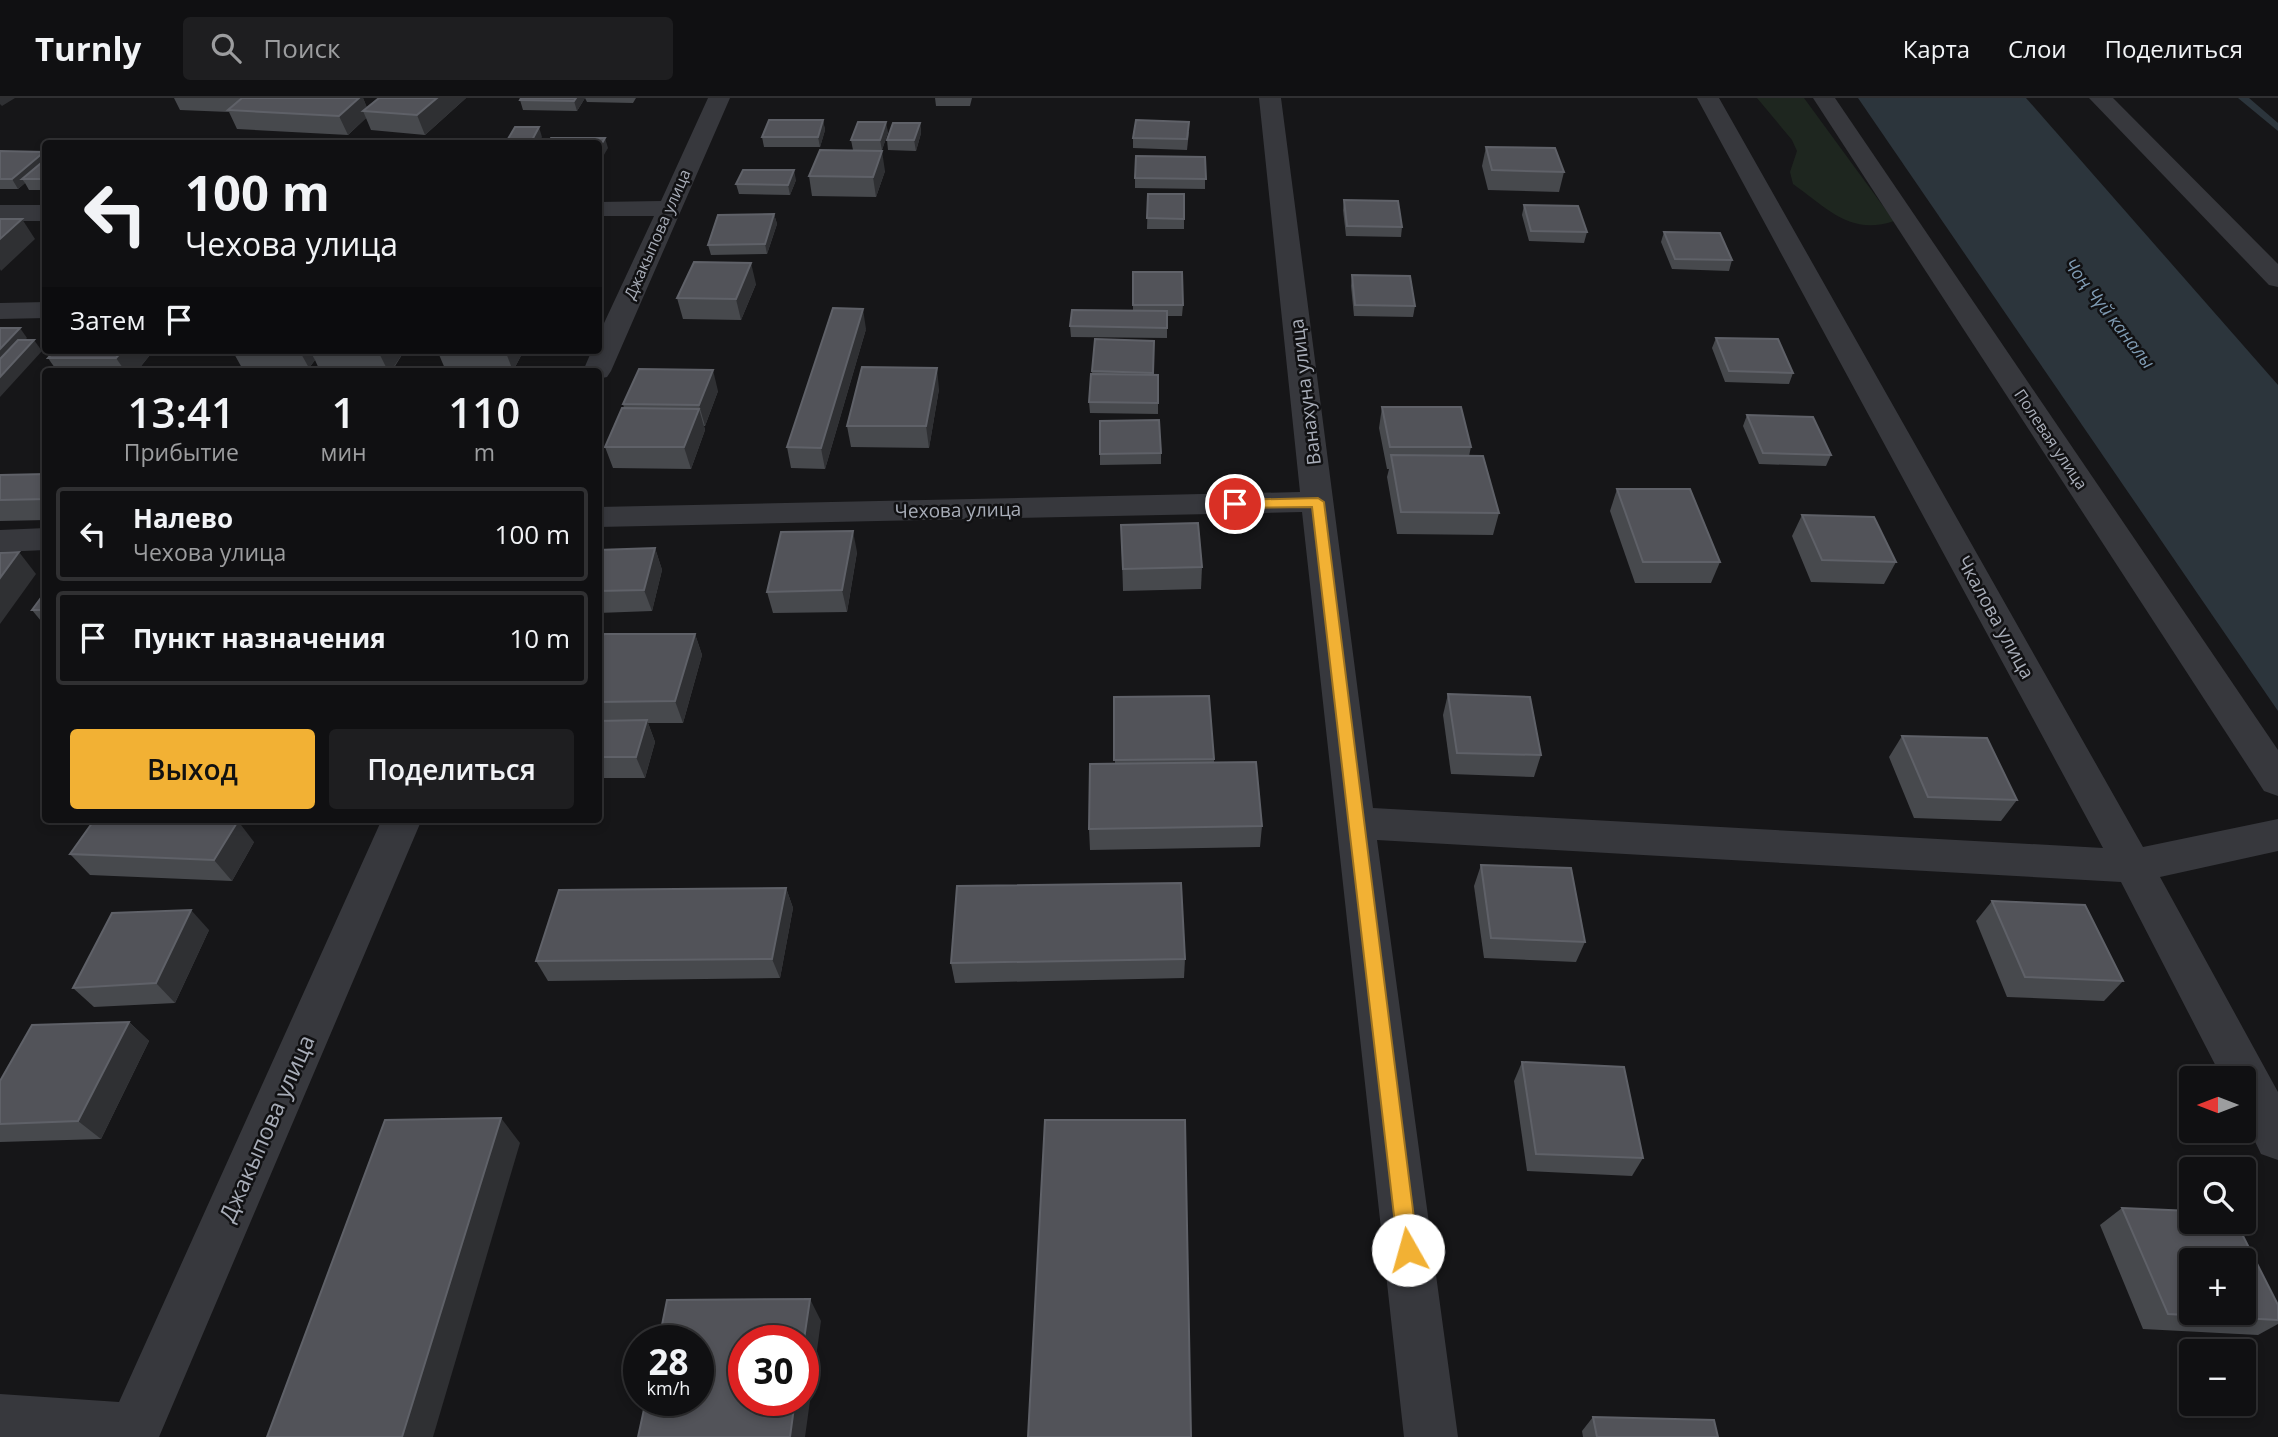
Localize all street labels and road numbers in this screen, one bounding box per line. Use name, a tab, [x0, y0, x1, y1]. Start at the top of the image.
street label: Джакыпова улица	[618, 165, 696, 303]
street label: Ванахуна улица	[1283, 317, 1327, 467]
street label: Полевая улица	[2009, 384, 2093, 494]
street label: Чехова улица	[895, 496, 1021, 524]
street label: Чкалова улица	[1951, 551, 2041, 683]
street label: Джакыпова улица	[210, 1029, 322, 1227]

